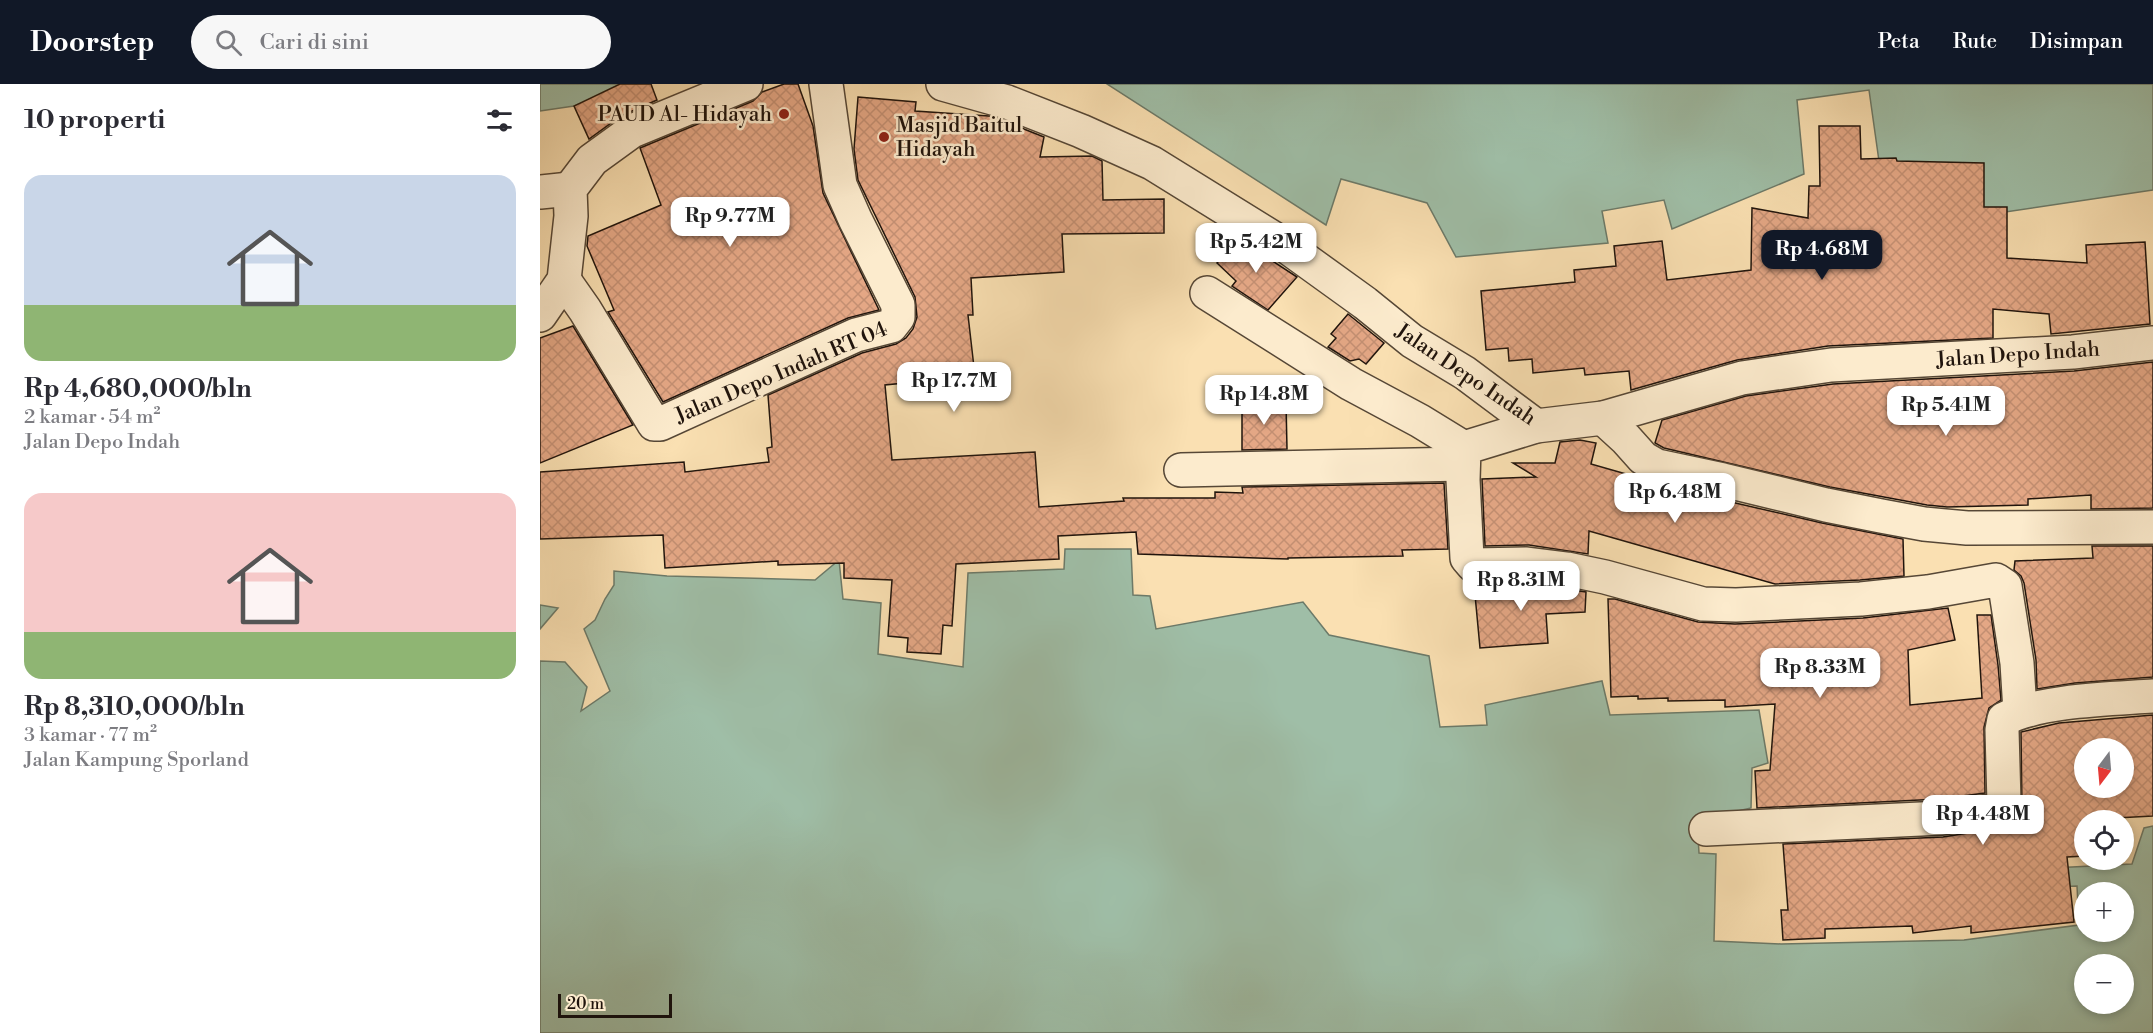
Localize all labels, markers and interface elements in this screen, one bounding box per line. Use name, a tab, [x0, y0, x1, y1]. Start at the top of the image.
search box	[191, 15, 611, 69]
text: Doorstep	[30, 25, 155, 60]
icon: search	[212, 26, 245, 59]
text: Cari di sini	[260, 29, 369, 56]
text: Peta	[1878, 29, 1920, 55]
text: Rute	[1953, 29, 1997, 55]
text: Disimpan	[2030, 29, 2123, 55]
place label: PAUD Al- Hidayah	[597, 102, 772, 128]
text: 10 properti	[24, 104, 165, 136]
icon: filters	[483, 104, 516, 137]
marker: PAUD Al- Hidayah	[777, 107, 791, 121]
place label: Masjid Baitul Hidayah	[896, 113, 1022, 163]
marker: Masjid Baitul Hidayah	[877, 130, 891, 144]
pin: Rp 9.77M	[668, 197, 792, 248]
text: Rp 9.77M	[685, 204, 775, 229]
icon: home	[216, 214, 324, 322]
pin: Rp 5.42M	[1194, 223, 1318, 274]
text: Rp 5.42M	[1209, 230, 1303, 255]
pin: Rp 4.68M	[1760, 230, 1884, 281]
text: Rp 4.68M	[1775, 237, 1869, 262]
street label: Jalan Depo Indah RT 04	[670, 316, 892, 430]
street label: Jalan Depo Indah	[1389, 318, 1541, 432]
street label: Jalan Depo Indah	[1934, 336, 2101, 374]
pin: Rp 17.7M	[892, 362, 1016, 413]
text: Rp 17.7M	[911, 369, 997, 394]
text: Rp 4,680,000/bln	[24, 373, 252, 405]
pin: Rp 14.8M	[1202, 375, 1326, 426]
text: Rp 14.8M	[1219, 382, 1309, 407]
pin: Rp 5.41M	[1884, 386, 2008, 437]
text: Rp 5.41M	[1901, 393, 1991, 418]
text: 2 kamar · 54 m²	[24, 405, 161, 430]
text: Jalan Depo Indah	[24, 430, 180, 455]
pin: Rp 6.48M	[1613, 473, 1737, 524]
text: Rp 6.48M	[1628, 480, 1722, 505]
icon: home	[216, 532, 324, 640]
pin: Rp 8.31M	[1459, 561, 1583, 612]
text: Rp 8.31M	[1477, 568, 1565, 593]
pin: Rp 8.33M	[1758, 648, 1882, 699]
text: Rp 8.33M	[1774, 655, 1866, 680]
text: Rp 8,310,000/bln	[24, 691, 245, 723]
text: 3 kamar · 77 m²	[24, 723, 157, 748]
north arrow	[2074, 738, 2134, 798]
map controls	[2074, 738, 2134, 1014]
text: Jalan Kampung Sporland	[24, 748, 249, 773]
pin: Rp 4.48M	[1921, 795, 2045, 846]
text: Rp 4.48M	[1936, 802, 2030, 827]
button: locate	[2074, 810, 2134, 870]
button: +	[2074, 882, 2134, 942]
button: −	[2074, 954, 2134, 1014]
scale bar	[558, 991, 672, 1018]
text: 20 m	[567, 994, 604, 1014]

